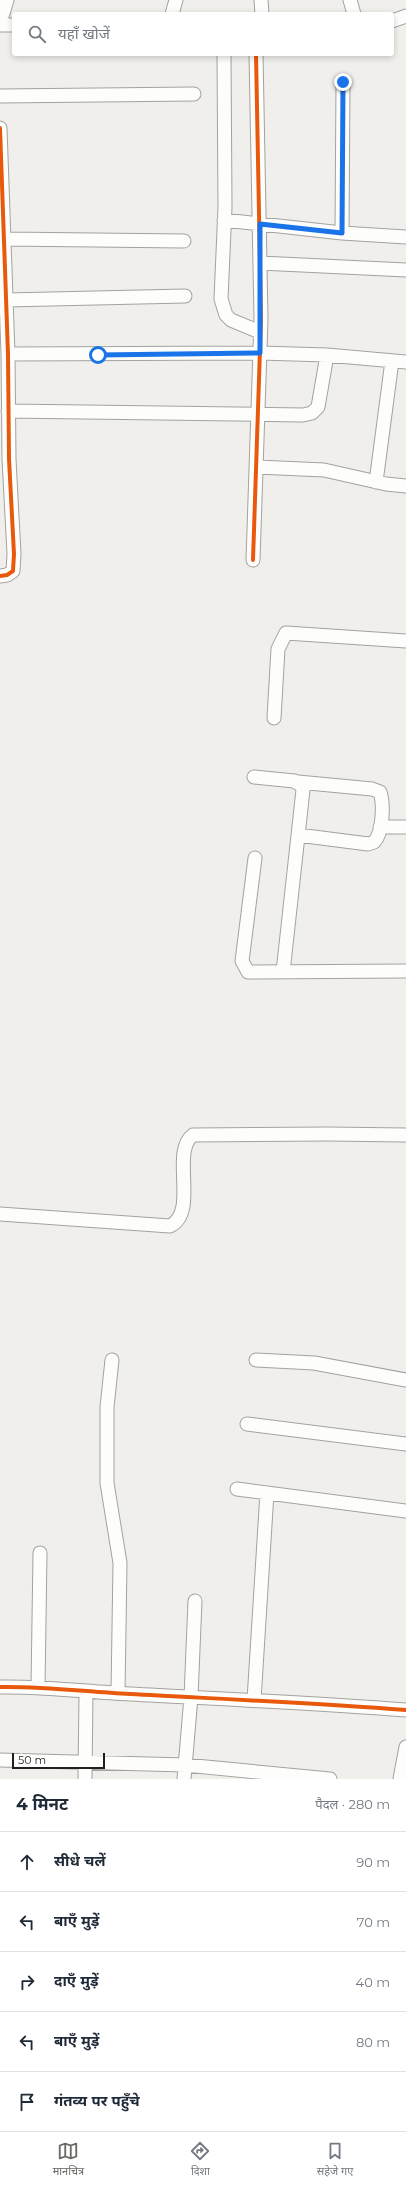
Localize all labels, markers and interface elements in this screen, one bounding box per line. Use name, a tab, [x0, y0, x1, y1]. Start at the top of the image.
search box	[12, 12, 394, 56]
icon: search	[26, 23, 48, 45]
text: यहाँ खोजें	[58, 24, 110, 43]
route end	[334, 73, 352, 91]
route start	[89, 346, 107, 364]
scale bar	[12, 1751, 105, 1770]
text: 50 m	[18, 1753, 46, 1767]
text: 4 मिनट	[16, 1794, 68, 1814]
text: पैदल · 280 m	[315, 1796, 390, 1812]
icon: ahead	[16, 1851, 38, 1873]
text: सीधे चलें	[54, 1851, 106, 1870]
text: 90 m	[356, 1854, 390, 1870]
icon: left	[16, 1911, 38, 1933]
text: बाएँ मुड़ें	[54, 1911, 99, 1930]
text: 70 m	[357, 1914, 390, 1930]
icon: right	[16, 1971, 38, 1993]
text: दाएँ मुड़ें	[54, 1971, 99, 1990]
text: 40 m	[356, 1974, 390, 1990]
icon: left	[16, 2031, 38, 2053]
text: बाएँ मुड़ें	[54, 2031, 99, 2050]
text: 80 m	[356, 2034, 390, 2050]
icon: arrive	[16, 2091, 38, 2113]
text: गंतव्य पर पहुँचे	[54, 2091, 140, 2110]
tab: मानचित्र	[53, 2140, 84, 2179]
tab: दिशा	[189, 2140, 211, 2179]
tab: सहेजे गए	[317, 2140, 353, 2179]

